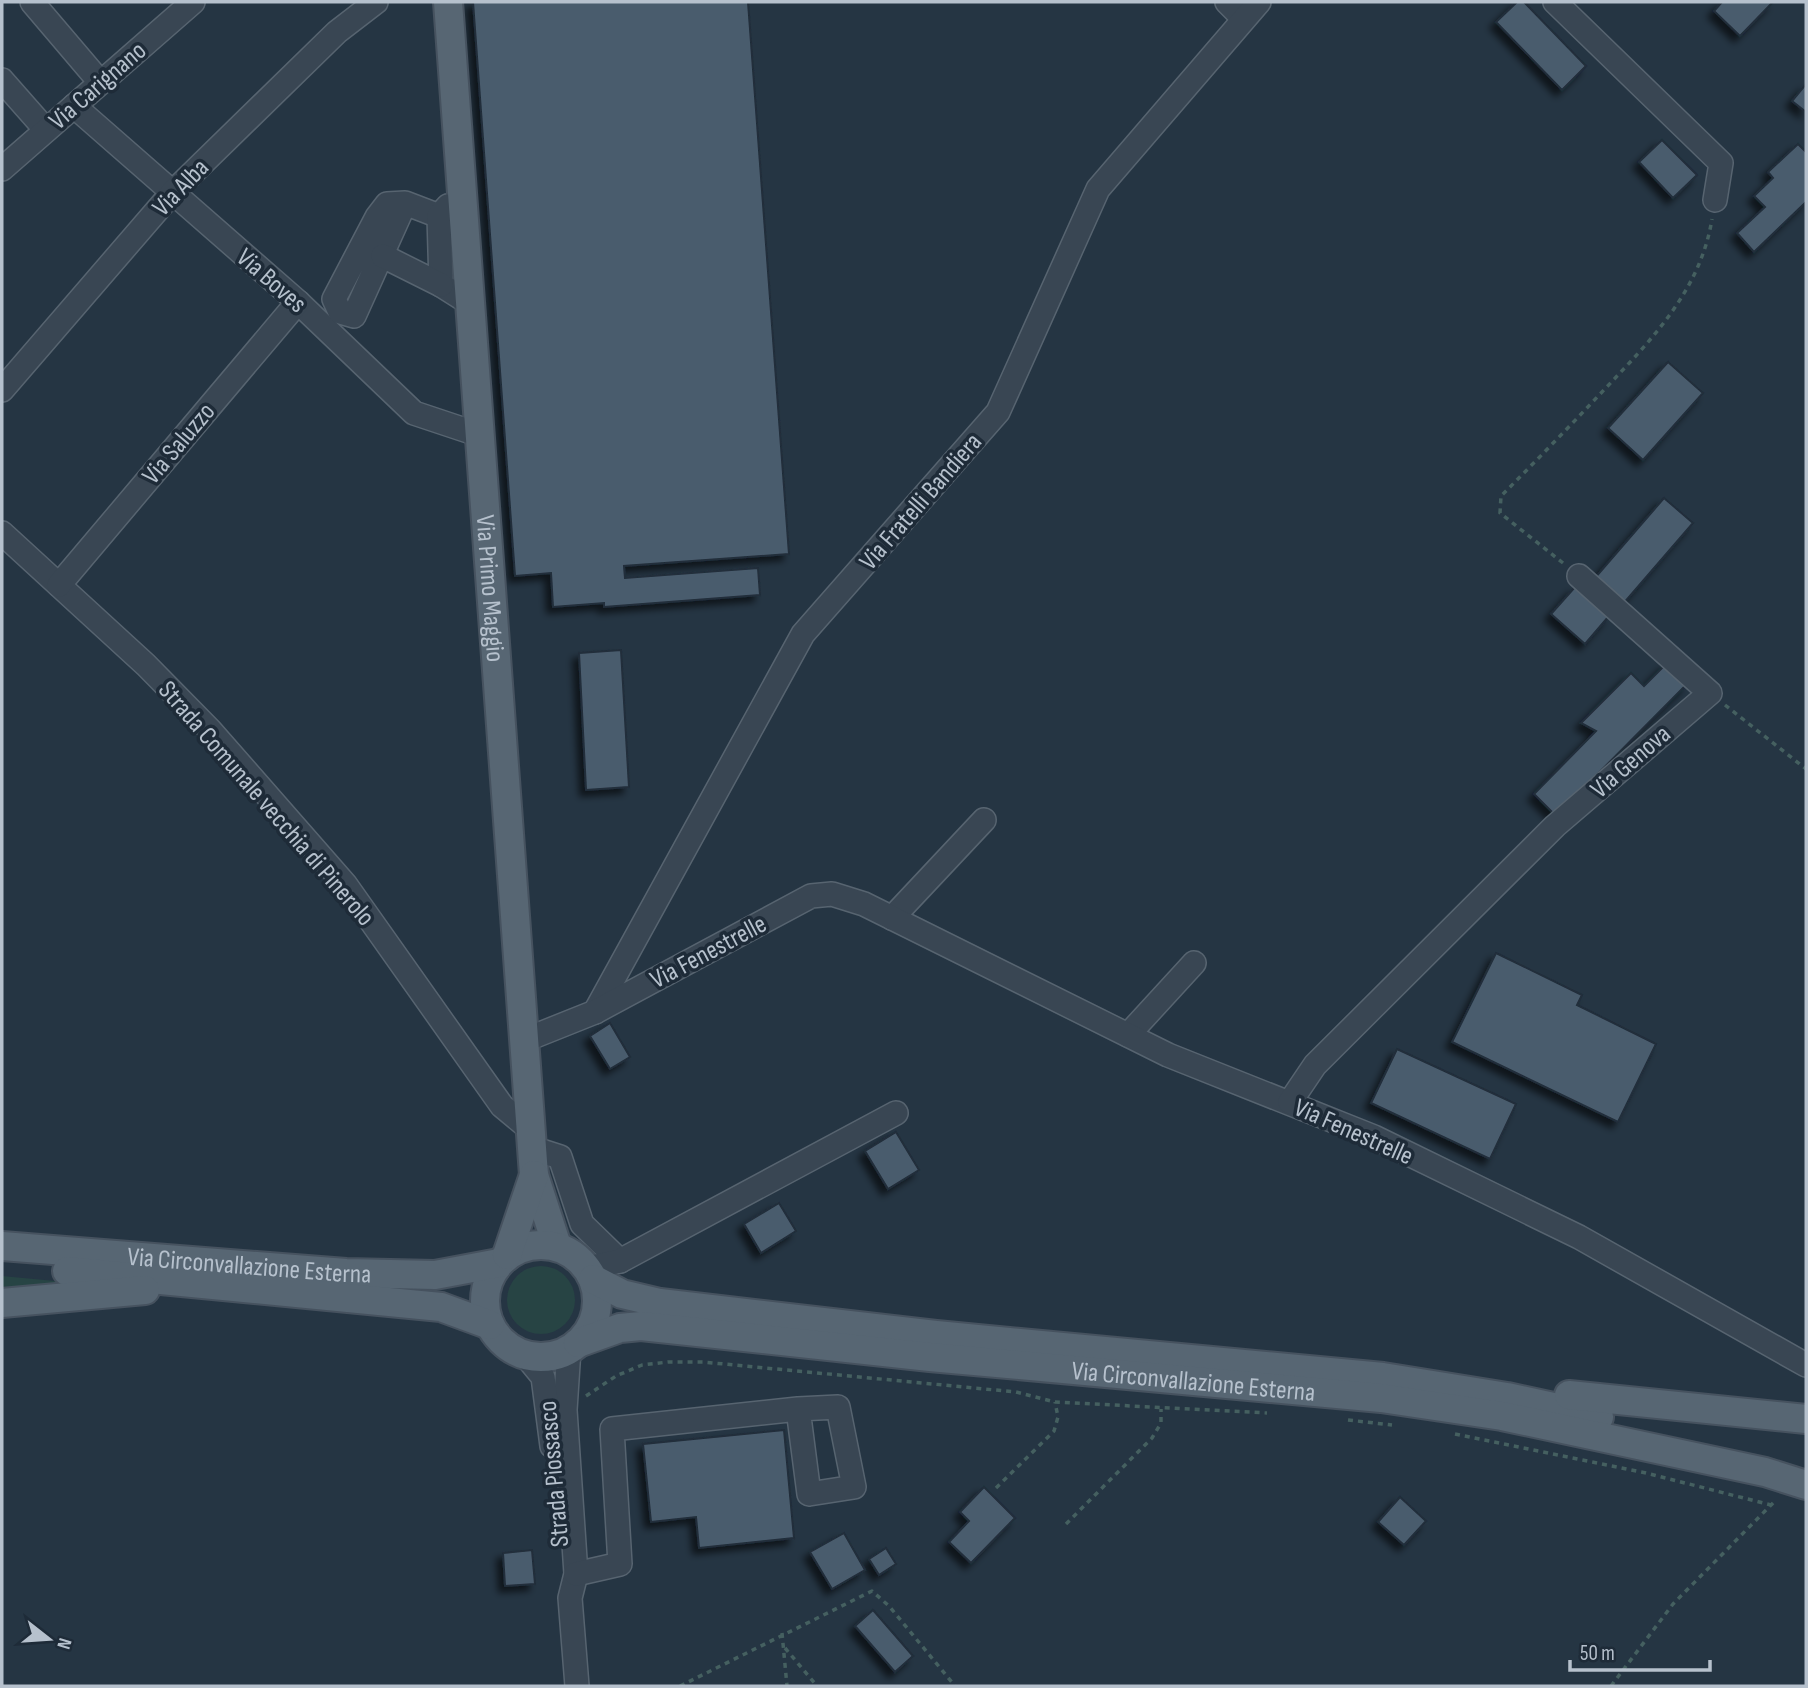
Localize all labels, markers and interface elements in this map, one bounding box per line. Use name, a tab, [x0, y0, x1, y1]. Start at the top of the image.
street label: Via Carignano	[43, 36, 153, 137]
street label: Via Alba	[146, 153, 216, 223]
street label: Via Boves	[230, 242, 312, 320]
street label: Via Saluzzo	[136, 397, 222, 491]
street label: Via Fratelli Bandiera	[853, 427, 989, 577]
street label: Via Primo Maggio	[469, 514, 510, 663]
street label: Strada Comunale vecchia di Pinerolo	[151, 675, 381, 933]
street label: Via Genova	[1585, 719, 1677, 805]
street label: Via Fenestrelle	[645, 909, 772, 996]
street label: Via Fenestrelle	[1289, 1092, 1418, 1172]
street label: Via Circonvallazione Esterna	[126, 1242, 371, 1291]
street label: Via Circonvallazione Esterna	[1070, 1356, 1317, 1409]
street label: Strada Piossasco	[533, 1400, 576, 1548]
north arrow	[14, 1604, 84, 1674]
scale bar	[1570, 1628, 1710, 1672]
text: N	[51, 1635, 76, 1652]
text: 50 m	[1580, 1641, 1615, 1666]

